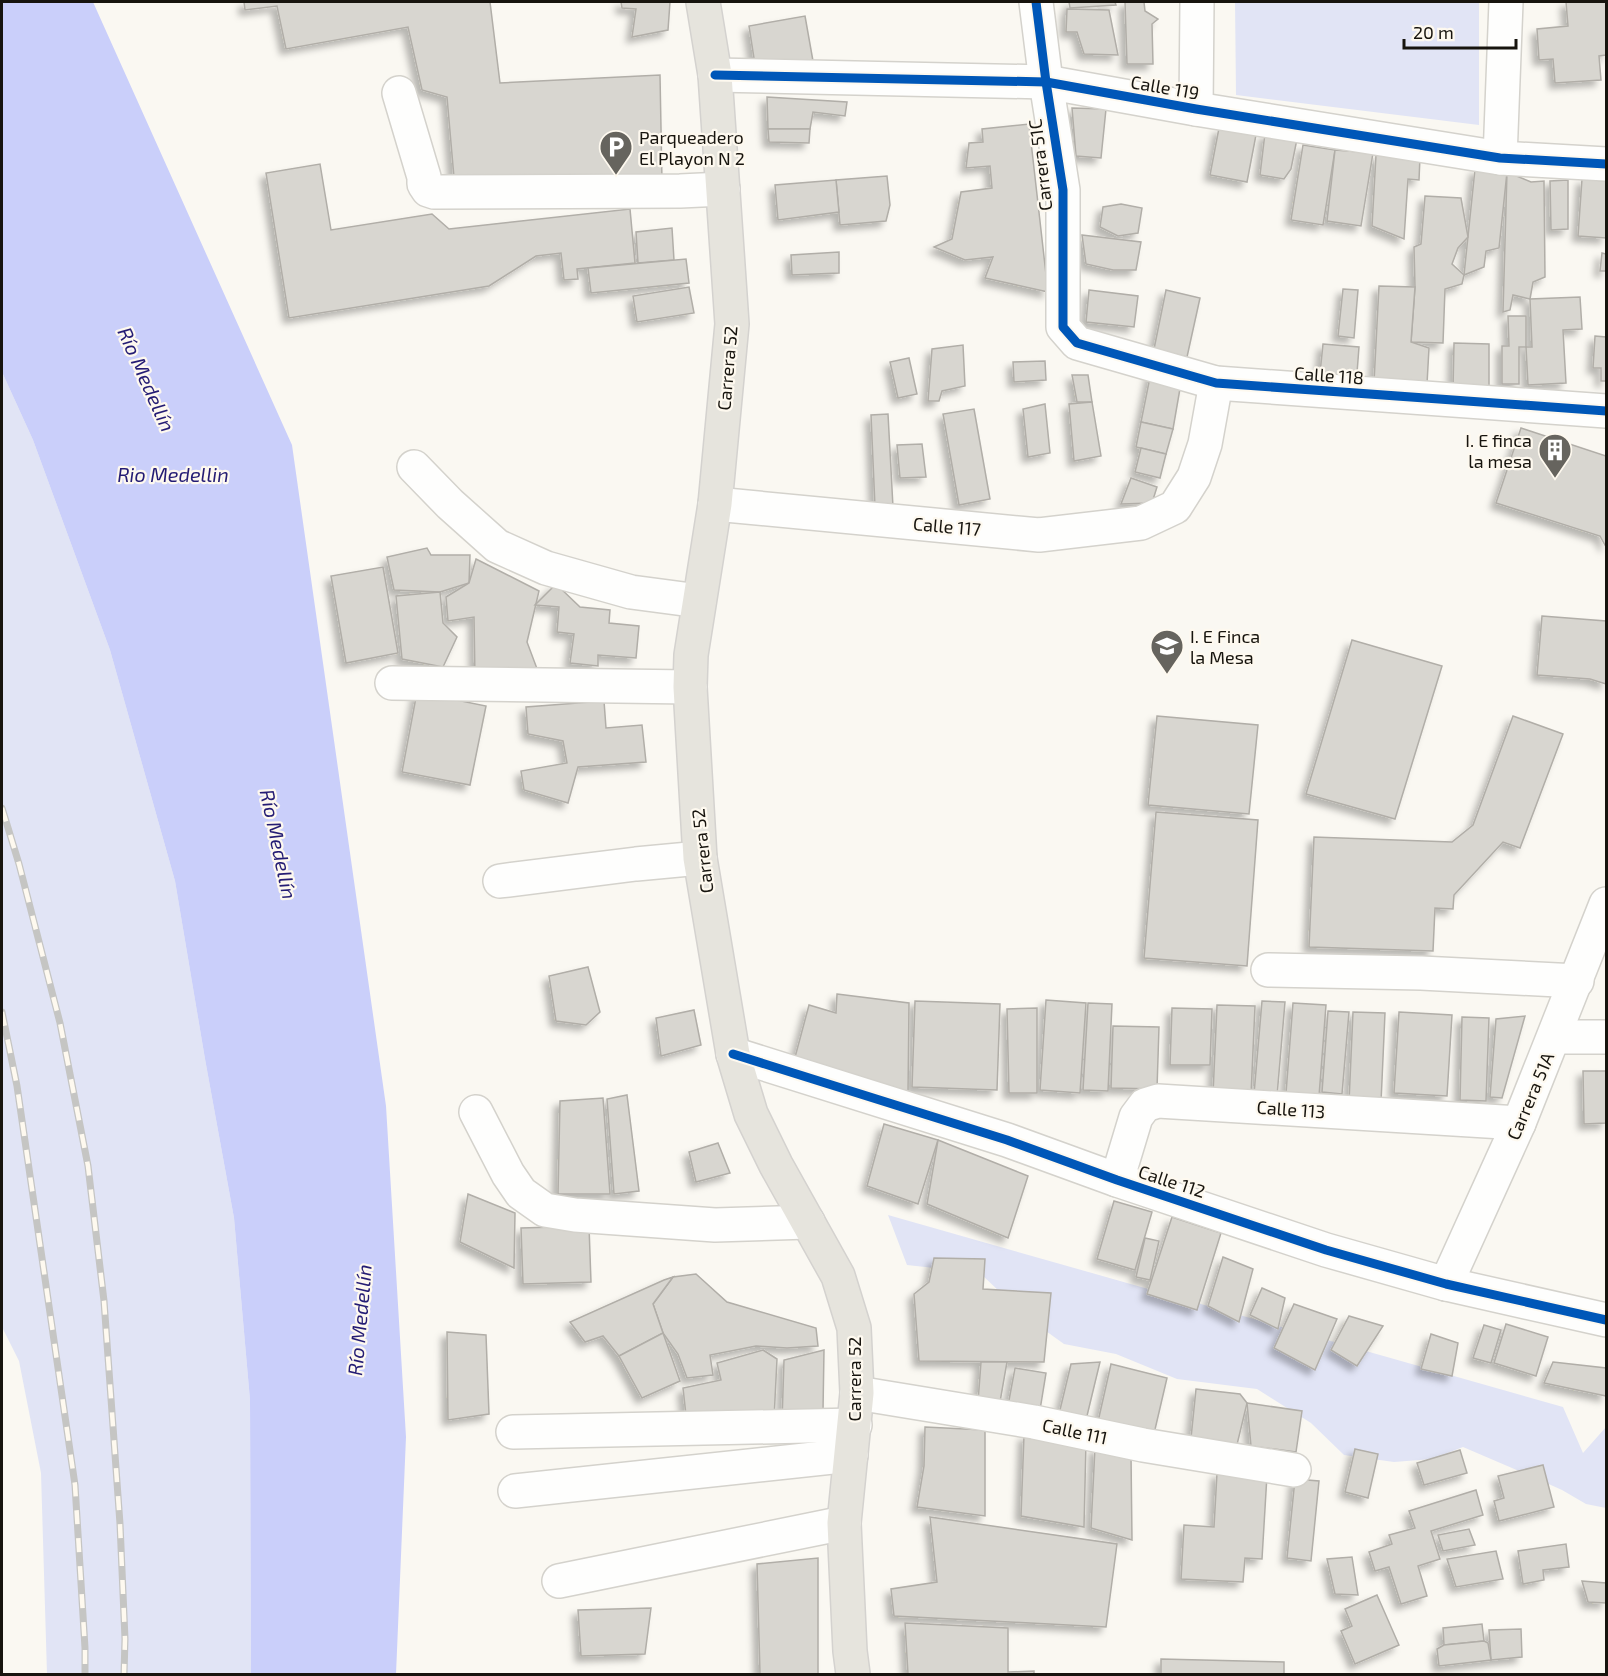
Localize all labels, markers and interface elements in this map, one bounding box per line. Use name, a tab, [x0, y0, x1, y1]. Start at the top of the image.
scale bar	[1404, 12, 1516, 50]
text: 20 m	[1413, 21, 1454, 43]
street label: Calle 119	[1129, 70, 1201, 104]
street label: Carrera 51C	[1023, 118, 1057, 212]
place label: Parqueadero El Playon N 2	[639, 126, 745, 169]
parking icon: Parqueadero El Playon N 2	[598, 129, 634, 176]
water label: Río Medellín	[113, 323, 181, 435]
street label: Carrera 52	[712, 325, 742, 411]
street label: Calle 118	[1293, 362, 1365, 388]
place label: I. E finca la mesa	[1465, 429, 1532, 472]
building icon: I. E finca la mesa	[1537, 432, 1573, 479]
water label: Rio Medellin	[117, 462, 229, 486]
street label: Calle 117	[912, 512, 982, 540]
place label: I. E Finca la Mesa	[1190, 625, 1260, 668]
school or university icon: I. E Finca la Mesa	[1149, 628, 1185, 675]
water label: Río Medellín	[256, 787, 302, 901]
street label: Carrera 52	[687, 808, 717, 894]
street label: Carrera 51A	[1502, 1048, 1559, 1143]
street label: Calle 113	[1256, 1096, 1326, 1122]
street label: Calle 112	[1136, 1160, 1208, 1202]
water label: Río Medellín	[342, 1263, 376, 1377]
street label: Carrera 52	[843, 1337, 865, 1421]
street label: Calle 111	[1040, 1413, 1110, 1449]

